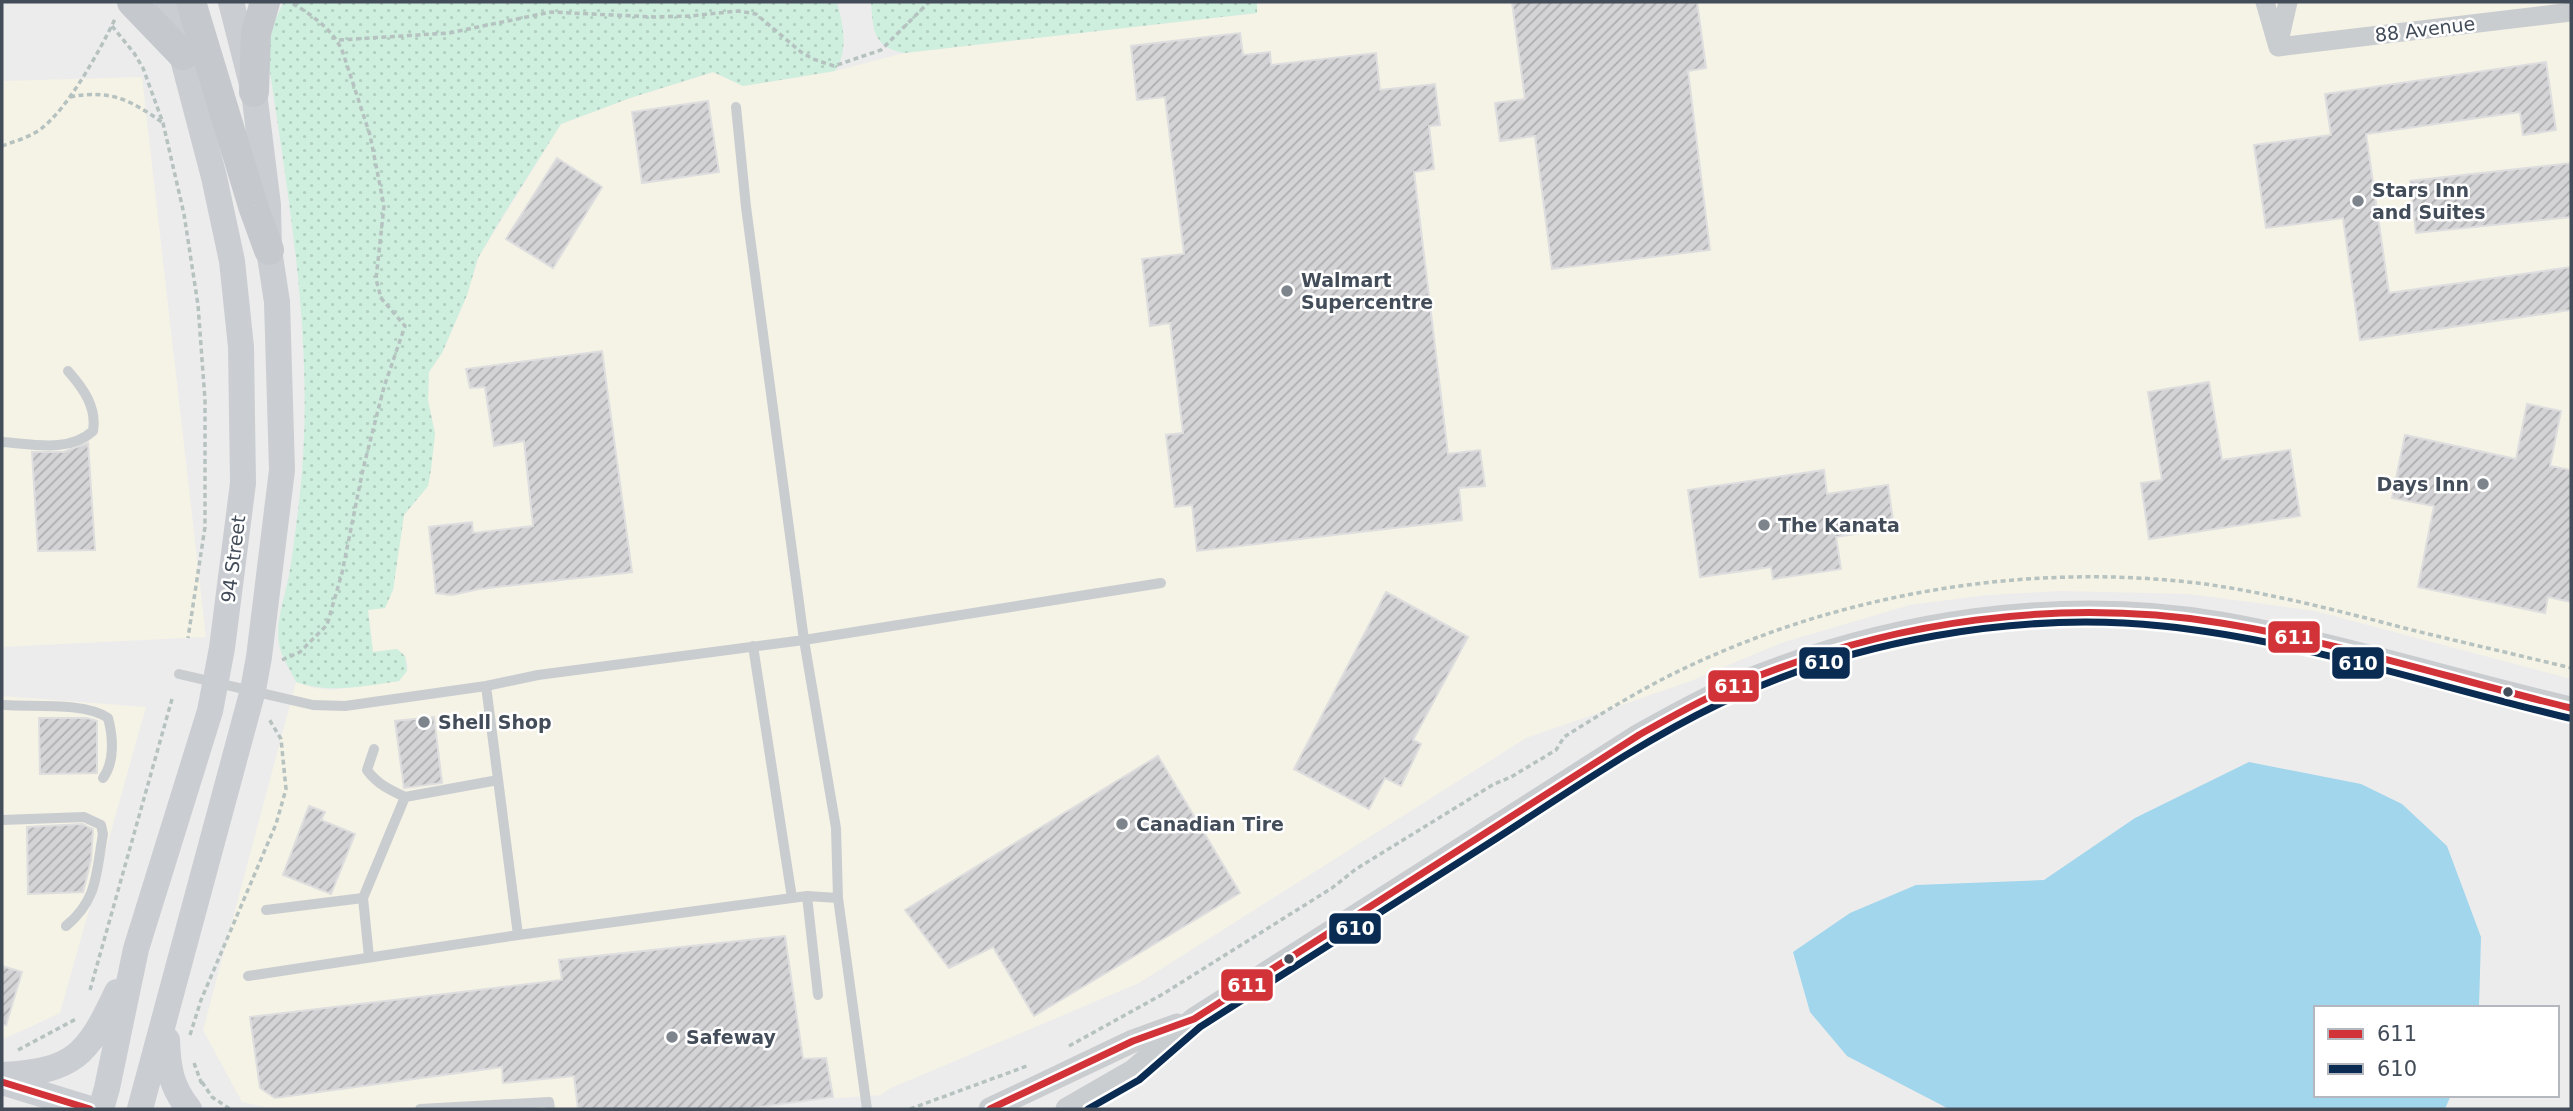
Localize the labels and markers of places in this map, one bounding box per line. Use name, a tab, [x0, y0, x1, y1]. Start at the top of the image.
place label: Stars Inn and Suites	[2372, 179, 2486, 223]
marker: Stars Inn and Suites	[2350, 193, 2366, 209]
place label: Walmart Supercentre	[1301, 269, 1433, 313]
marker: Walmart Supercentre	[1279, 283, 1295, 299]
place label: Days Inn	[2377, 473, 2469, 495]
marker: Days Inn	[2475, 476, 2491, 492]
place label: The Kanata	[1778, 514, 1900, 536]
marker: The Kanata	[1756, 517, 1772, 533]
unlabelled marker	[2501, 685, 2515, 699]
place label: Shell Shop	[438, 711, 552, 733]
marker: Shell Shop	[416, 714, 432, 730]
place label: Canadian Tire	[1136, 813, 1284, 835]
marker: Canadian Tire	[1114, 816, 1130, 832]
unlabelled marker	[1282, 952, 1296, 966]
place label: Safeway	[686, 1026, 776, 1048]
marker: Safeway	[664, 1029, 680, 1045]

